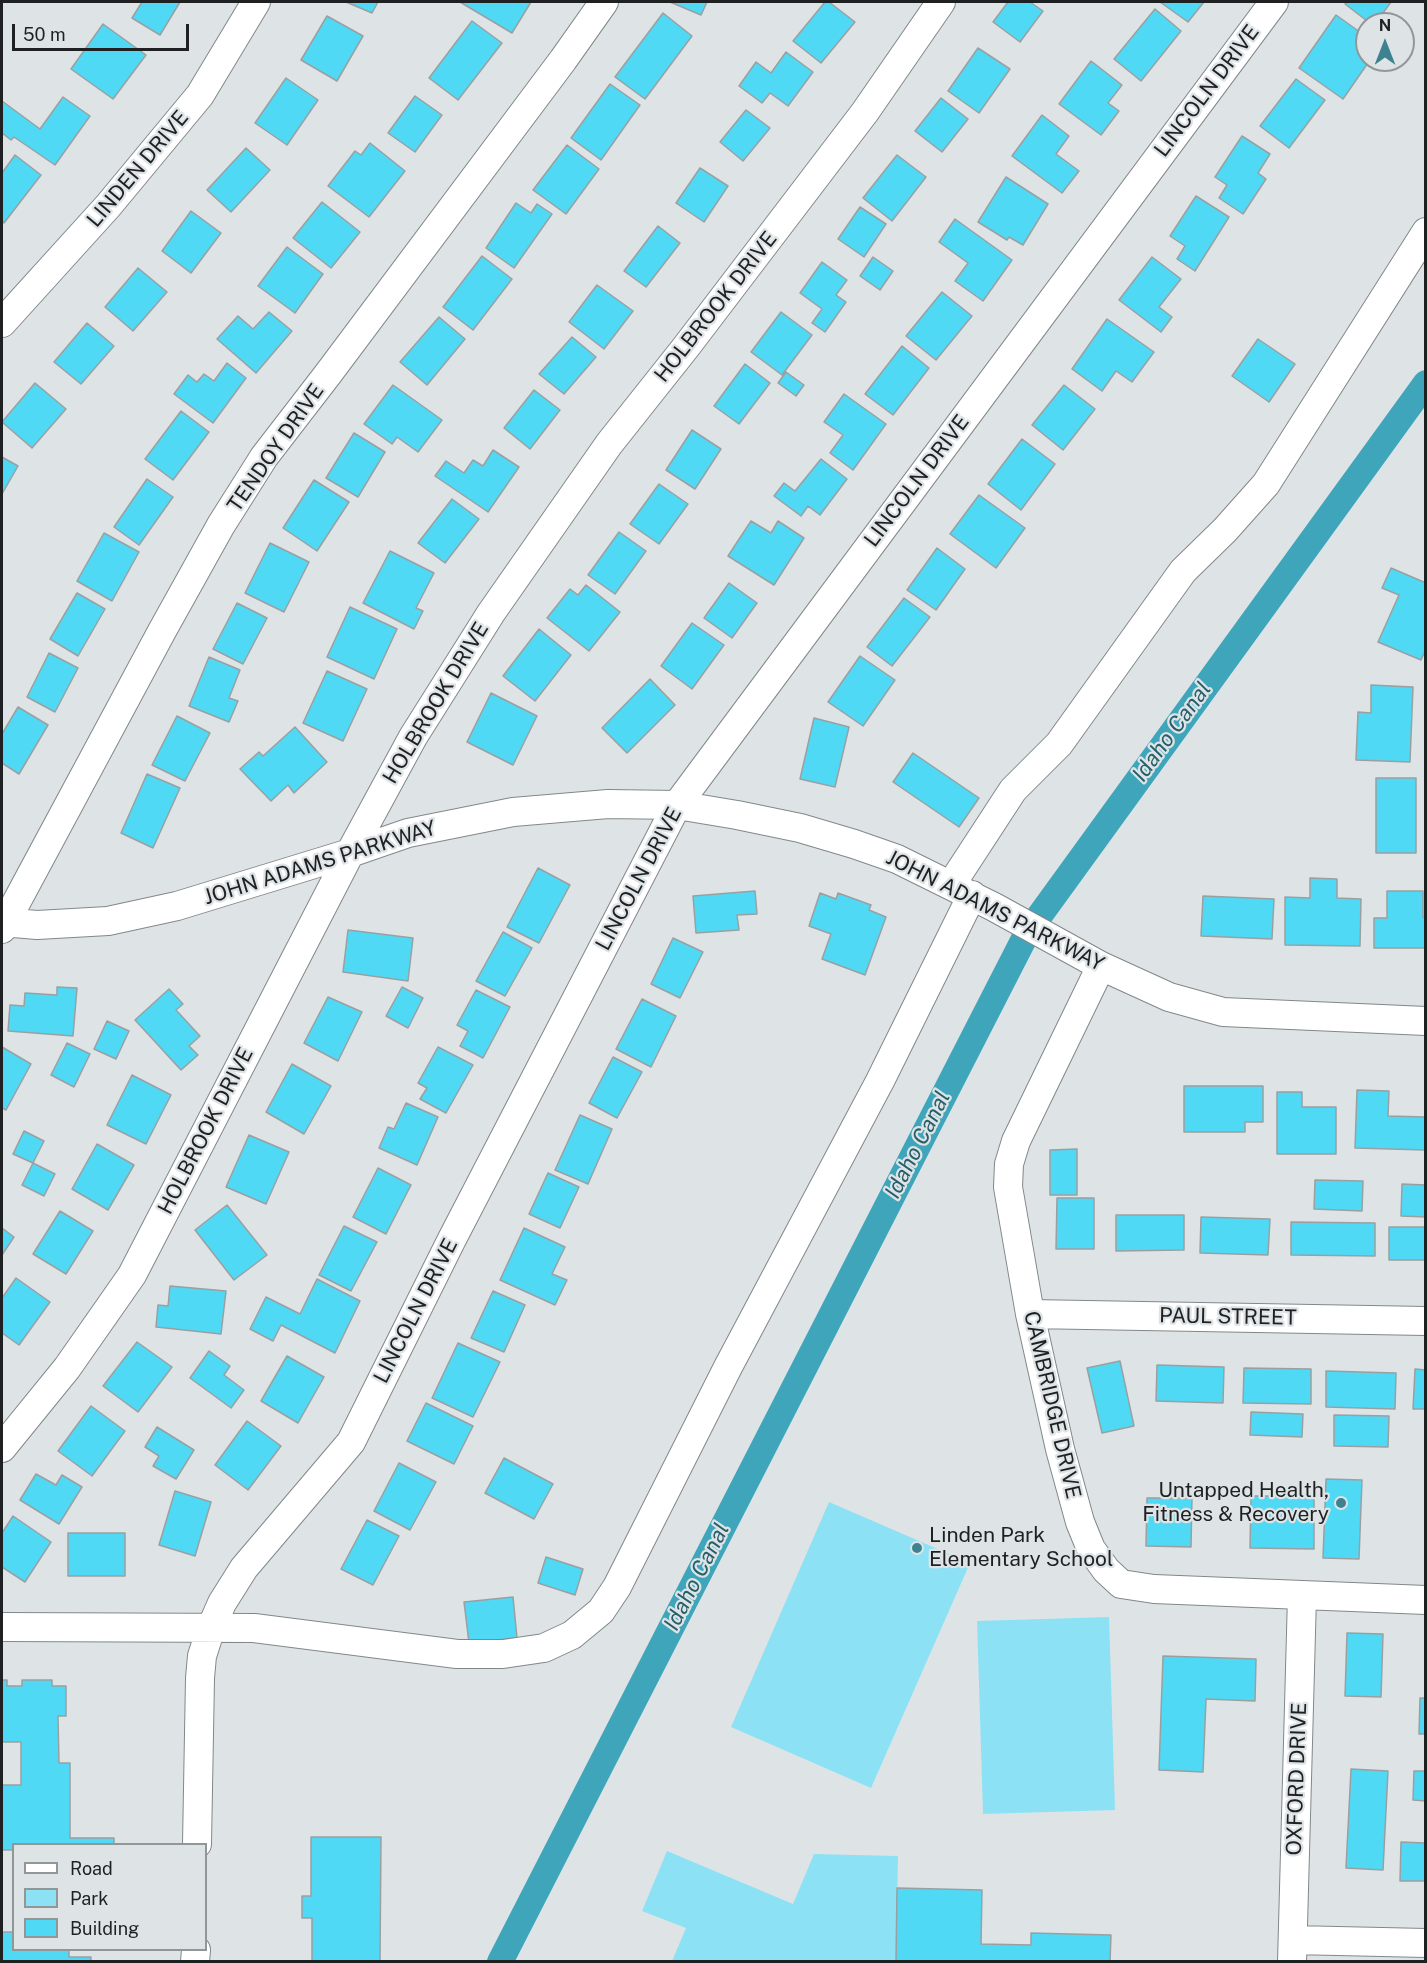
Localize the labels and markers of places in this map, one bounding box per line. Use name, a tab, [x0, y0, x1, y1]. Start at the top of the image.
place label: Untapped Health, Fitness & Recovery	[1142, 1478, 1329, 1528]
marker: Untapped Health, Fitness & Recovery	[1334, 1496, 1348, 1510]
place label: Linden Park Elementary School	[929, 1523, 1113, 1573]
marker: Linden Park Elementary School	[910, 1541, 924, 1555]

